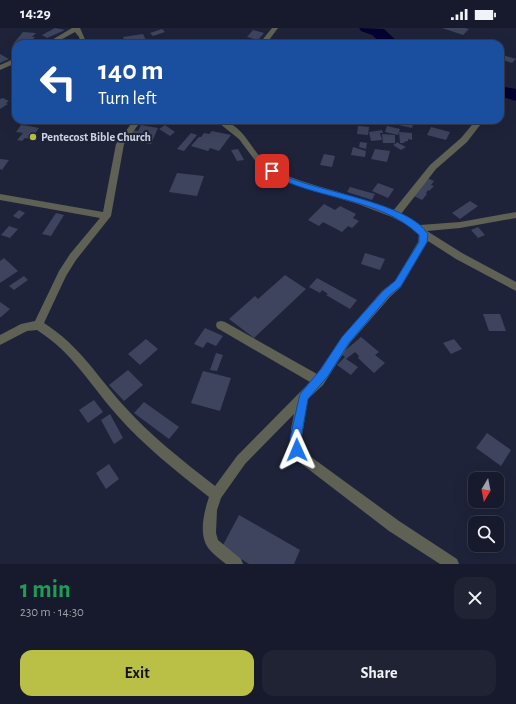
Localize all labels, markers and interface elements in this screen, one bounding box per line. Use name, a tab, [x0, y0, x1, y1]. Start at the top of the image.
text: 14:29	[20, 6, 51, 21]
icon: left	[32, 56, 84, 108]
text: 140 m	[98, 57, 164, 85]
text: Turn left	[98, 90, 157, 108]
place label: Pentecost Bible Church	[41, 131, 151, 143]
marker: Pentecost Bible Church	[28, 132, 38, 142]
pin	[255, 154, 289, 188]
icon: arrive	[261, 160, 283, 182]
position arrow	[276, 429, 318, 471]
north arrow	[468, 472, 504, 508]
map controls	[468, 472, 504, 552]
button: search	[468, 516, 504, 552]
button: close	[454, 577, 496, 619]
text: 1 min	[20, 578, 71, 602]
text: 230 m · 14:30	[20, 606, 84, 619]
button: Exit	[20, 650, 254, 696]
button: Share	[262, 650, 496, 696]

